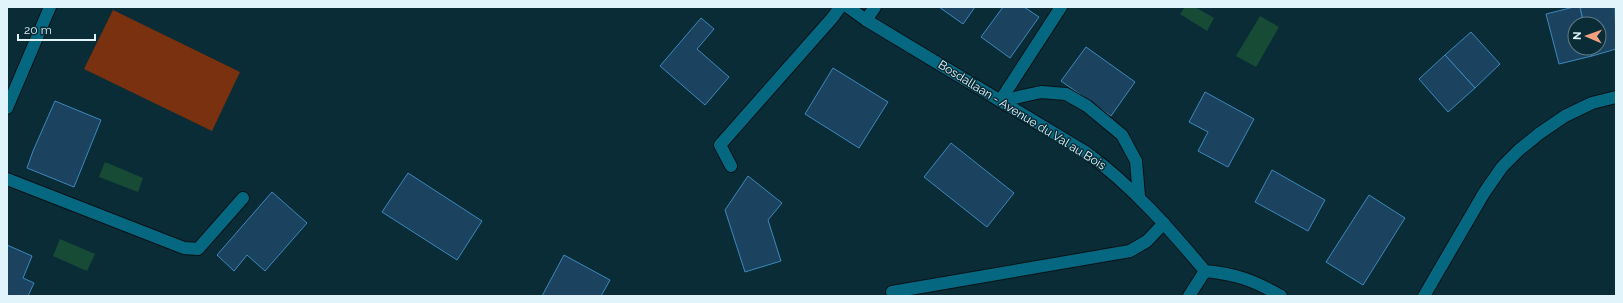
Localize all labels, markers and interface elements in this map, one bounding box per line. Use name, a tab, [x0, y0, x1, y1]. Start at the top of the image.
scale bar	[18, 16, 95, 42]
north arrow	[1567, 16, 1607, 56]
text: 20 m	[24, 23, 52, 37]
text: N	[1571, 31, 1584, 40]
street label: Bosdallaan - Avenue du Val au Bois	[936, 57, 1109, 173]

